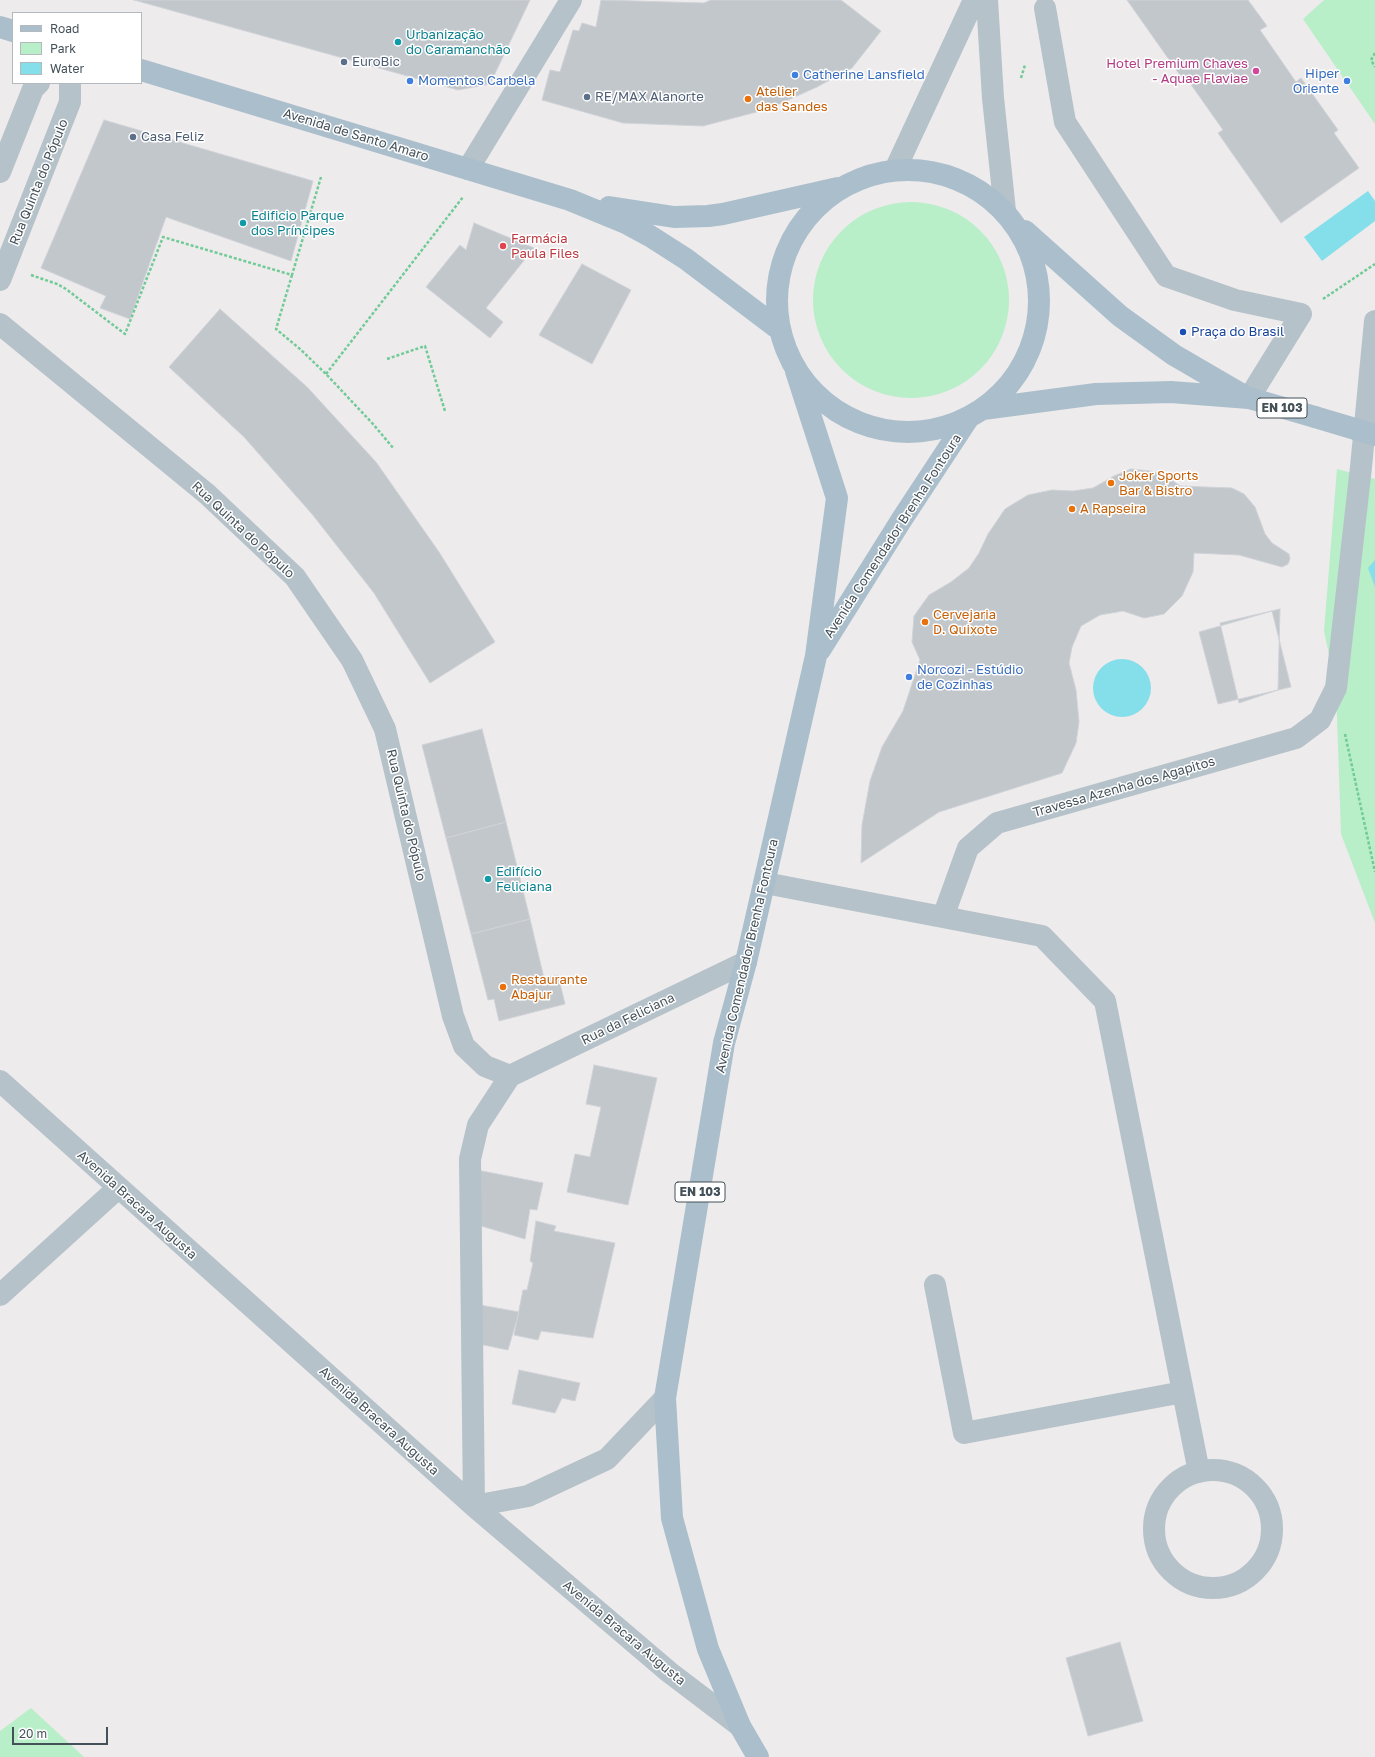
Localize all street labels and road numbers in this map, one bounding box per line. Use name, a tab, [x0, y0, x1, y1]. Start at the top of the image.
street label: Avenida de Santo Amaro	[281, 105, 431, 165]
street label: Rua Quinta do Pópulo	[7, 117, 71, 247]
road number: EN 103	[1257, 398, 1307, 418]
street label: Avenida Comendador Brenha Fontoura	[821, 431, 965, 641]
street label: Rua Quinta do Pópulo	[188, 478, 298, 582]
street label: Rua Quinta do Pópulo	[383, 748, 429, 882]
street label: Travessa Azenha dos Agapitos	[1031, 754, 1217, 820]
street label: Avenida Comendador Brenha Fontoura	[712, 837, 782, 1075]
street label: Rua da Feliciana	[579, 990, 677, 1048]
street label: Avenida Bracara Augusta	[74, 1147, 200, 1263]
road number: EN 103	[675, 1182, 725, 1202]
street label: Avenida Bracara Augusta	[316, 1363, 442, 1479]
street label: Avenida Bracara Augusta	[560, 1577, 688, 1689]

